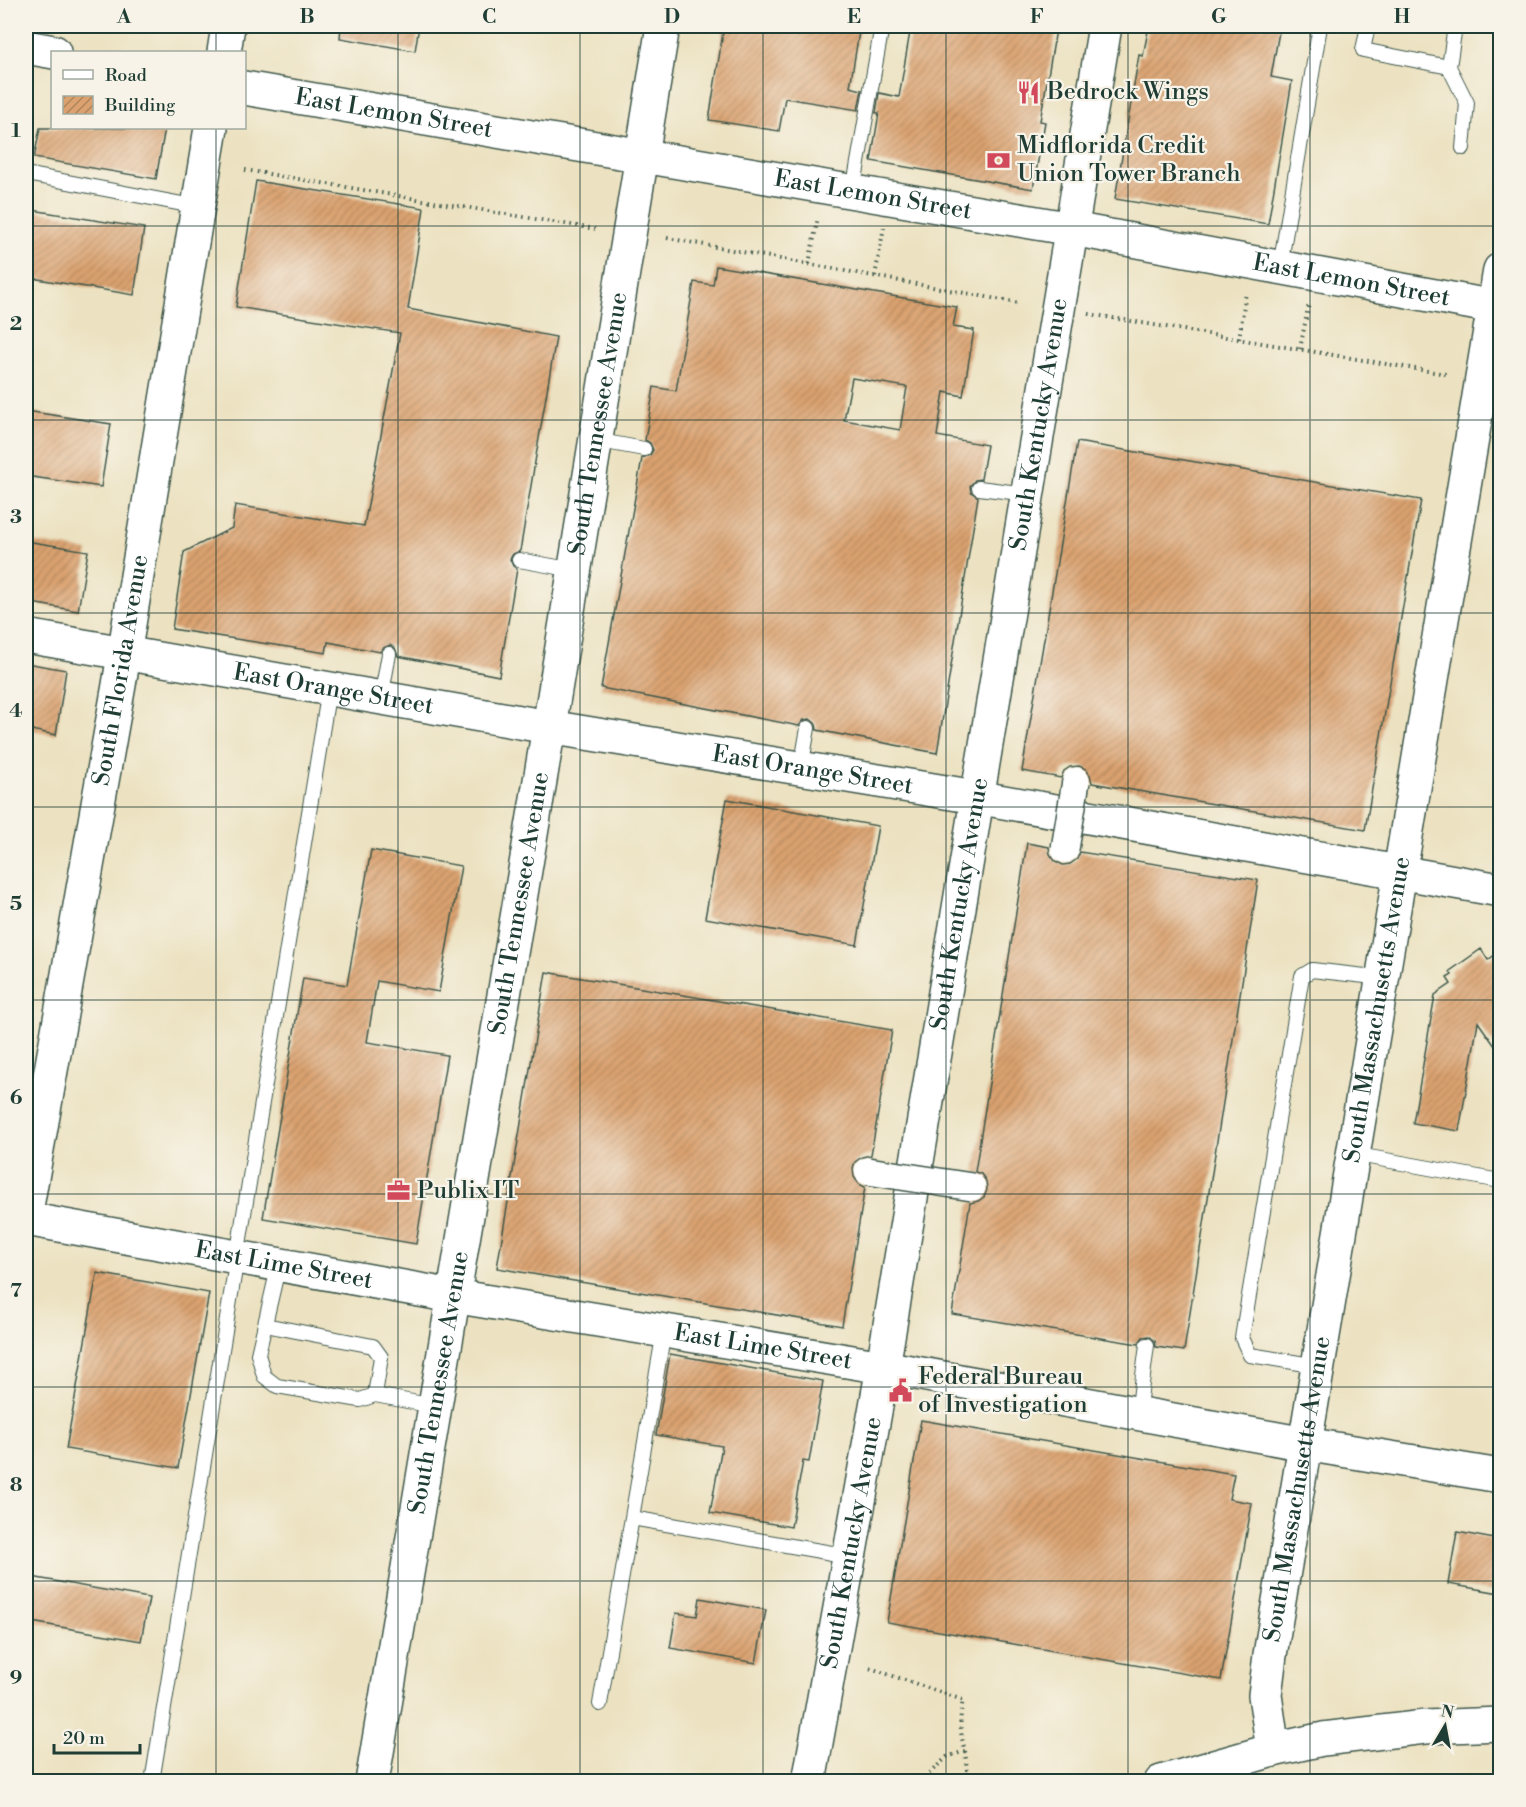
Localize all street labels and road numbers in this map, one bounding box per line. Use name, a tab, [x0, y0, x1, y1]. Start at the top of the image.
street label: East Lemon Street	[293, 82, 495, 145]
street label: East Lemon Street	[772, 164, 975, 227]
street label: East Lemon Street	[1250, 248, 1453, 314]
street label: South Tennessee Avenue	[562, 290, 634, 557]
street label: South Kentucky Avenue	[1003, 296, 1075, 553]
street label: South Florida Avenue	[86, 552, 155, 788]
street label: East Orange Street	[231, 657, 436, 722]
street label: East Orange Street	[710, 739, 916, 802]
street label: South Tennessee Avenue	[483, 770, 556, 1037]
street label: South Kentucky Avenue	[924, 776, 995, 1032]
street label: South Massachusetts Avenue	[1337, 854, 1417, 1165]
street label: East Lime Street	[193, 1235, 376, 1296]
street label: South Tennessee Avenue	[402, 1249, 476, 1516]
street label: East Lime Street	[672, 1318, 855, 1377]
street label: South Massachusetts Avenue	[1257, 1334, 1338, 1644]
street label: South Kentucky Avenue	[814, 1415, 889, 1671]

